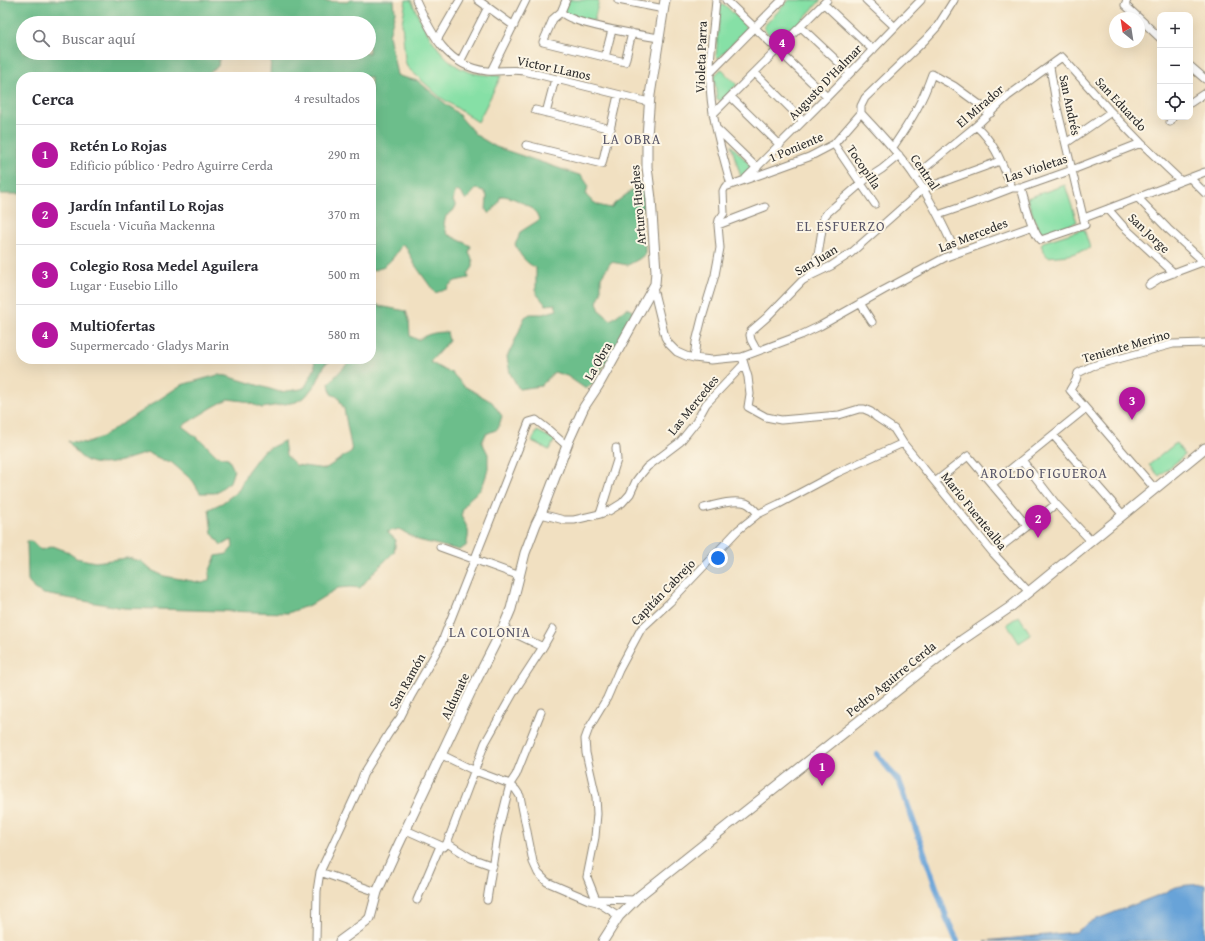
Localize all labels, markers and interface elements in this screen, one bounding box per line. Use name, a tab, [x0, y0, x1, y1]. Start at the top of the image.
north arrow	[1109, 12, 1145, 48]
map controls	[1157, 12, 1193, 120]
button: +	[1157, 12, 1193, 48]
search box	[16, 16, 376, 60]
street label: Violeta Parra	[690, 20, 712, 93]
icon: search	[30, 27, 52, 49]
text: Buscar aquí	[62, 28, 135, 49]
pin: 4	[769, 29, 795, 62]
street label: Augusto D'Halmar	[784, 39, 867, 124]
button: −	[1157, 48, 1193, 84]
street label: Victor LLanos	[515, 51, 593, 85]
street label: San Andrés	[1054, 73, 1086, 137]
street label: San Eduardo	[1091, 73, 1151, 136]
street label: El Mirador	[952, 79, 1008, 132]
button: locate	[1157, 84, 1193, 120]
text: Cerca	[32, 86, 74, 111]
text: 4 resultados	[294, 89, 360, 108]
street label: 1 Poniente	[766, 127, 826, 167]
district label: LA OBRA	[603, 129, 661, 149]
text: Retén Lo Rojas	[70, 135, 167, 156]
street label: Tocopilla	[842, 141, 886, 194]
text: 1	[42, 145, 48, 164]
text: 290 m	[328, 145, 360, 164]
street label: Las Violetas	[1002, 149, 1070, 187]
street label: Central	[906, 150, 944, 194]
text: Edificio público · Pedro Aguirre Cerda	[70, 156, 273, 175]
street label: Arturo Hughes	[625, 164, 651, 246]
text: Jardín Infantil Lo Rojas	[70, 195, 224, 216]
text: 2	[42, 205, 48, 224]
text: 370 m	[328, 205, 360, 224]
street label: San Jorge	[1124, 209, 1174, 257]
street label: Las Mercedes	[936, 213, 1010, 257]
text: Escuela · Vicuña Mackenna	[70, 216, 215, 235]
district label: EL ESFUERZO	[796, 216, 886, 236]
street label: San Juan	[791, 239, 842, 280]
text: Colegio Rosa Medel Aguilera	[70, 255, 258, 276]
text: 3	[42, 265, 48, 284]
text: 500 m	[328, 265, 360, 284]
text: Lugar · Eusebio Lillo	[70, 276, 178, 295]
text: MultiOfertas	[70, 315, 155, 336]
street label: Teniente Merino	[1080, 324, 1172, 368]
text: 4	[42, 325, 48, 344]
text: 580 m	[328, 325, 360, 344]
text: Supermercado · Gladys Marin	[70, 336, 229, 355]
street label: La Obra	[579, 338, 617, 384]
street label: Las Mercedes	[663, 371, 723, 439]
pin: 3	[1119, 387, 1145, 420]
district label: AROLDO FIGUEROA	[980, 463, 1108, 483]
street label: Mario Fuentealba	[937, 468, 1012, 555]
pin: 2	[1025, 505, 1051, 538]
your location	[708, 548, 728, 568]
street label: Capitán Cabrejo	[626, 554, 700, 630]
district label: LA COLONIA	[449, 622, 531, 642]
street label: Pedro Aguirre Cerda	[842, 636, 941, 721]
street label: San Ramón	[384, 649, 430, 712]
street label: Aldunate	[436, 669, 474, 723]
pin: 1	[809, 753, 835, 786]

